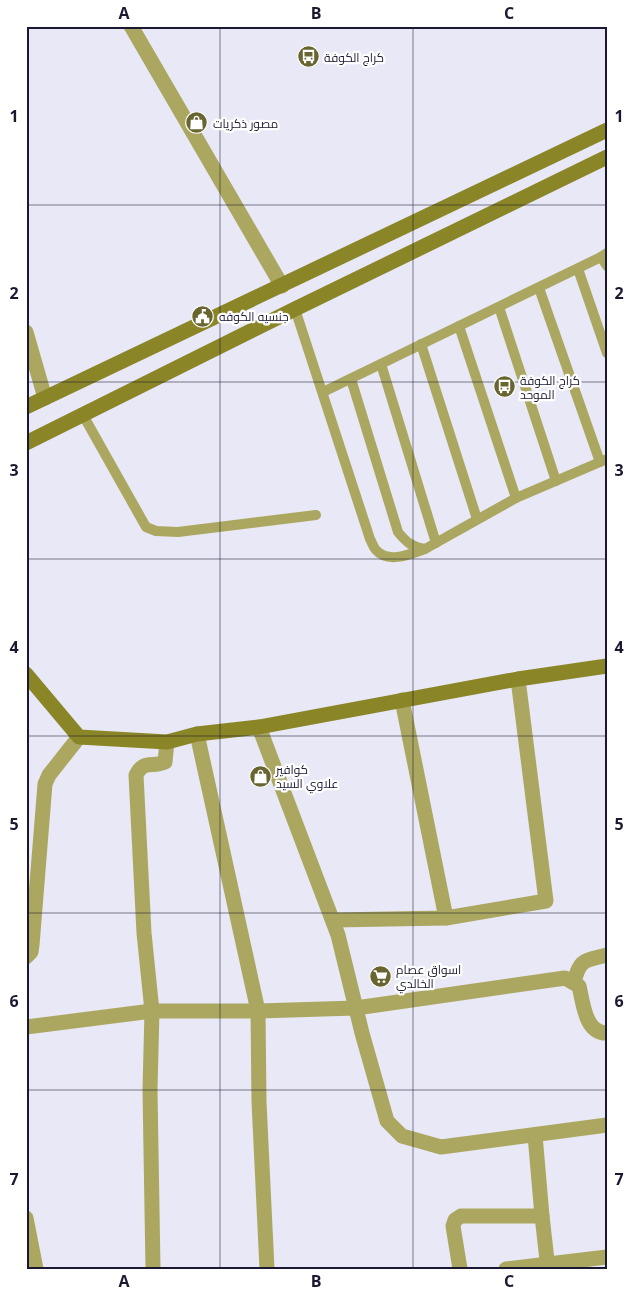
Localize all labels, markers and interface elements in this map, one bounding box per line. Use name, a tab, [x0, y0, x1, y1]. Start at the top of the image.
text: A	[118, 2, 130, 24]
text: B	[311, 2, 321, 24]
text: C	[504, 2, 514, 24]
bus stop icon: كراج الكوفة	[296, 45, 320, 69]
place label: كراج الكوفة	[324, 49, 384, 66]
text: 1	[9, 105, 19, 127]
text: 1	[614, 105, 624, 127]
shop icon: مصور ذكريات	[185, 111, 209, 135]
place label: مصور ذكريات	[213, 115, 278, 132]
text: 2	[9, 282, 19, 304]
text: 2	[614, 282, 624, 304]
public building icon: جنسيه الكوفه	[191, 304, 215, 328]
place label: جنسيه الكوفه	[219, 308, 289, 325]
place label: كراج الكوفة الموحد	[520, 372, 580, 403]
bus stop icon: كراج الكوفة الموحد	[492, 375, 516, 399]
text: 3	[9, 459, 19, 481]
text: 3	[614, 459, 624, 481]
text: 4	[9, 636, 19, 658]
text: 4	[614, 636, 624, 658]
place label: كوافير علاوي السيد	[275, 761, 338, 794]
shop icon: كوافير علاوي السيد	[248, 764, 272, 788]
text: 5	[9, 813, 19, 835]
text: 5	[614, 813, 624, 835]
place label: اسواق عصام الخالدي	[396, 961, 461, 994]
supermarket icon: اسواق عصام الخالدي	[368, 964, 392, 988]
text: 6	[9, 990, 19, 1012]
text: 6	[614, 990, 624, 1012]
text: 7	[9, 1168, 19, 1190]
text: 7	[614, 1168, 624, 1190]
text: A	[118, 1270, 130, 1292]
text: B	[311, 1270, 321, 1292]
text: C	[504, 1270, 514, 1292]

